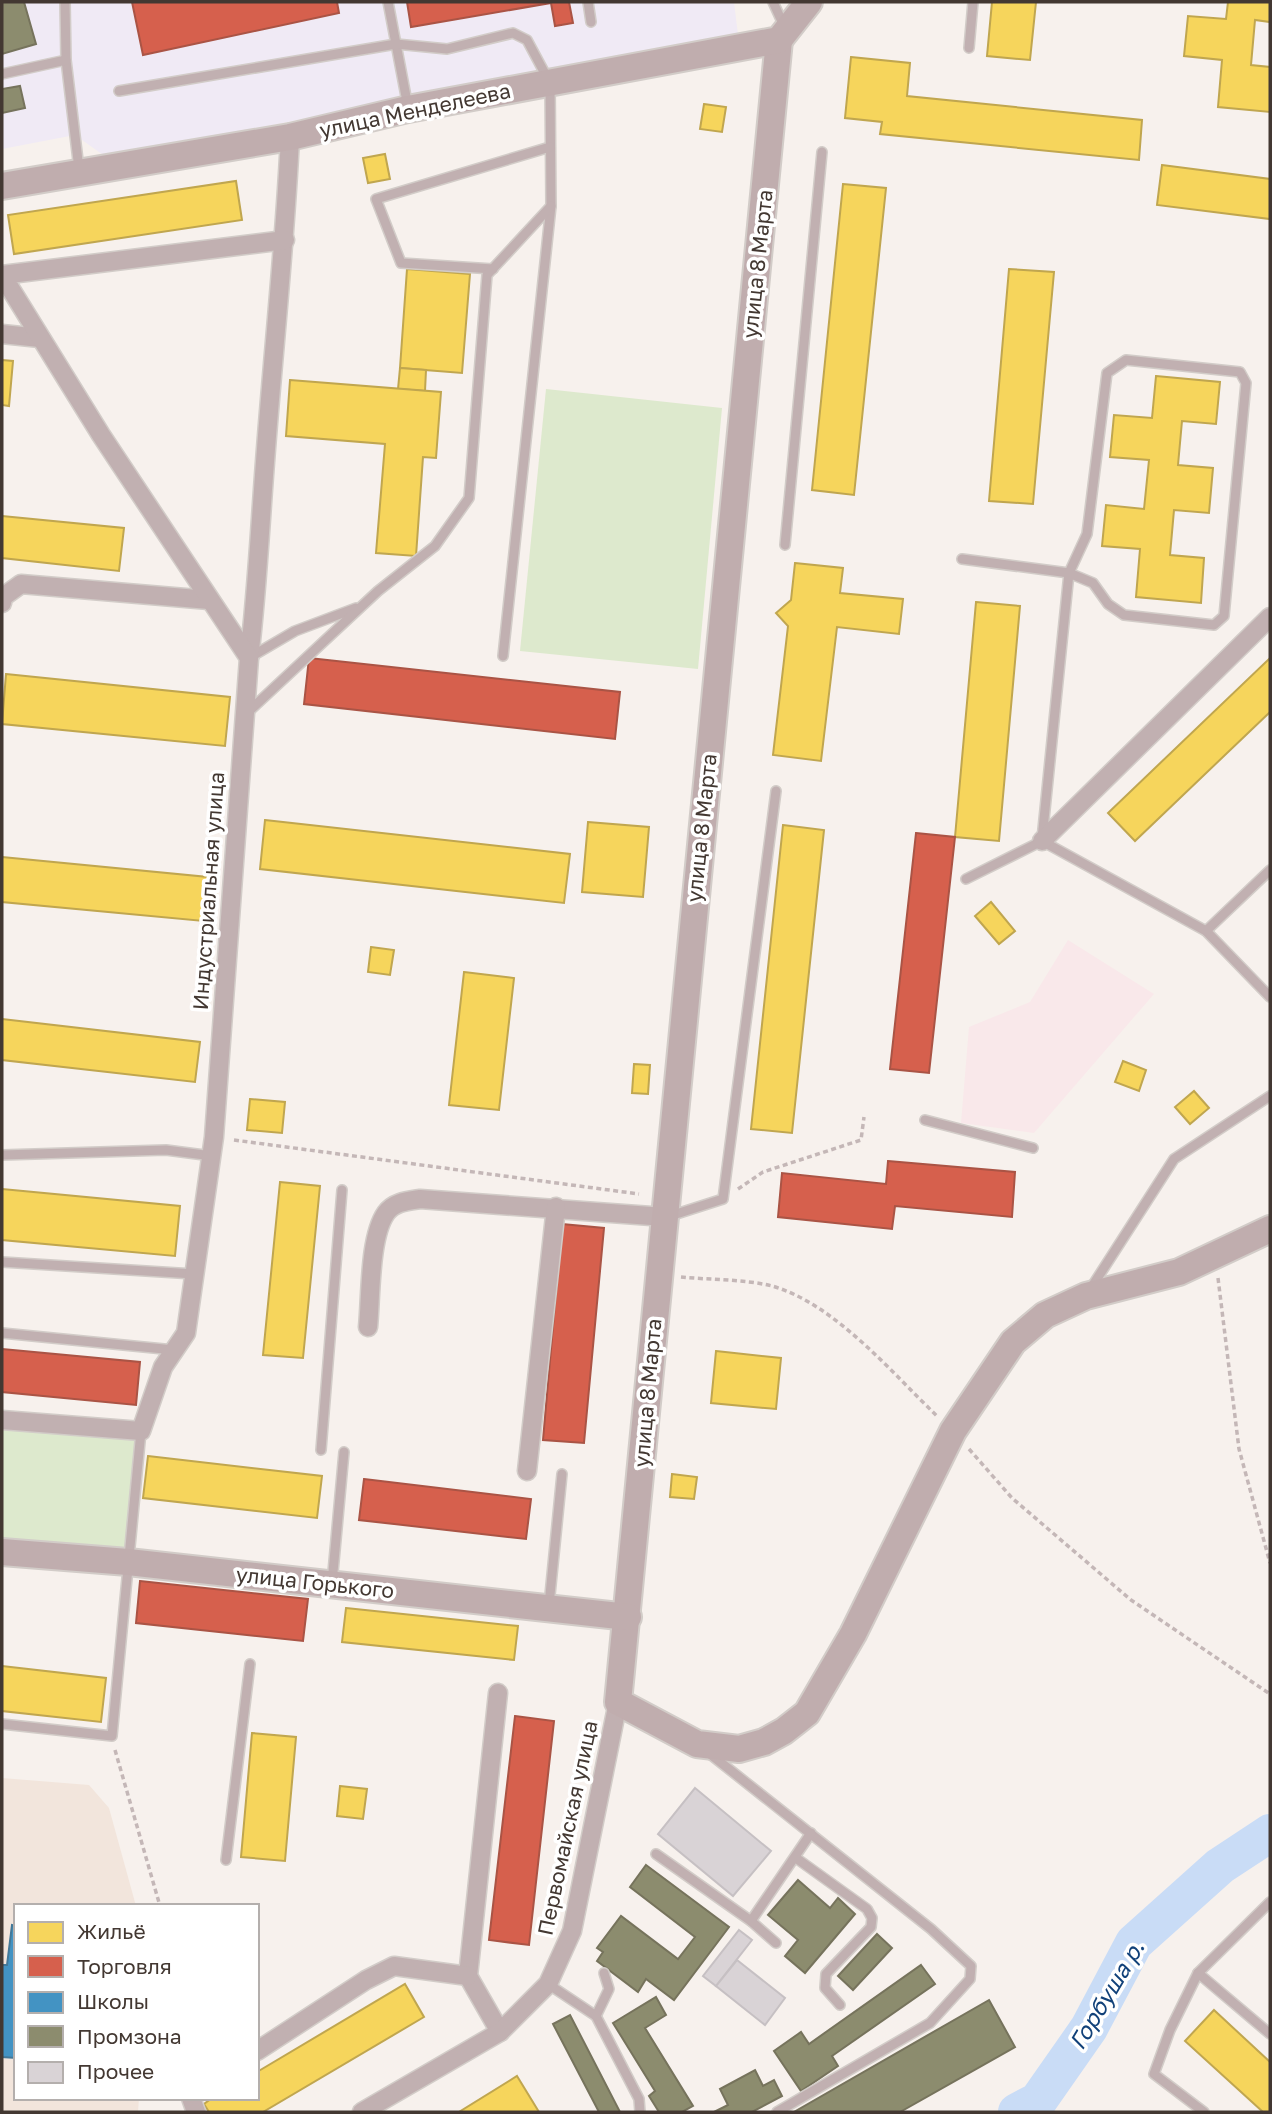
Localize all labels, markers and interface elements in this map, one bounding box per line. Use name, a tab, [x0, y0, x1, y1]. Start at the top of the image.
street label: улица Менделеева	[317, 77, 513, 143]
street label: улица 8 Марта	[736, 188, 778, 339]
street label: улица 8 Марта	[680, 752, 722, 903]
street label: Индустриальная улица	[187, 771, 229, 1011]
street label: улица 8 Марта	[628, 1317, 666, 1468]
street label: улица Горького	[235, 1561, 396, 1603]
street label: Первомайская улица	[532, 1718, 603, 1938]
legend	[14, 1904, 259, 2100]
text: Жильё	[77, 1918, 146, 1944]
water label: Горбуша р.	[1063, 1935, 1150, 2054]
text: Торговля	[77, 1953, 172, 1979]
text: Школы	[77, 1988, 149, 2014]
text: Промзона	[77, 2023, 182, 2049]
text: Прочее	[77, 2058, 154, 2084]

